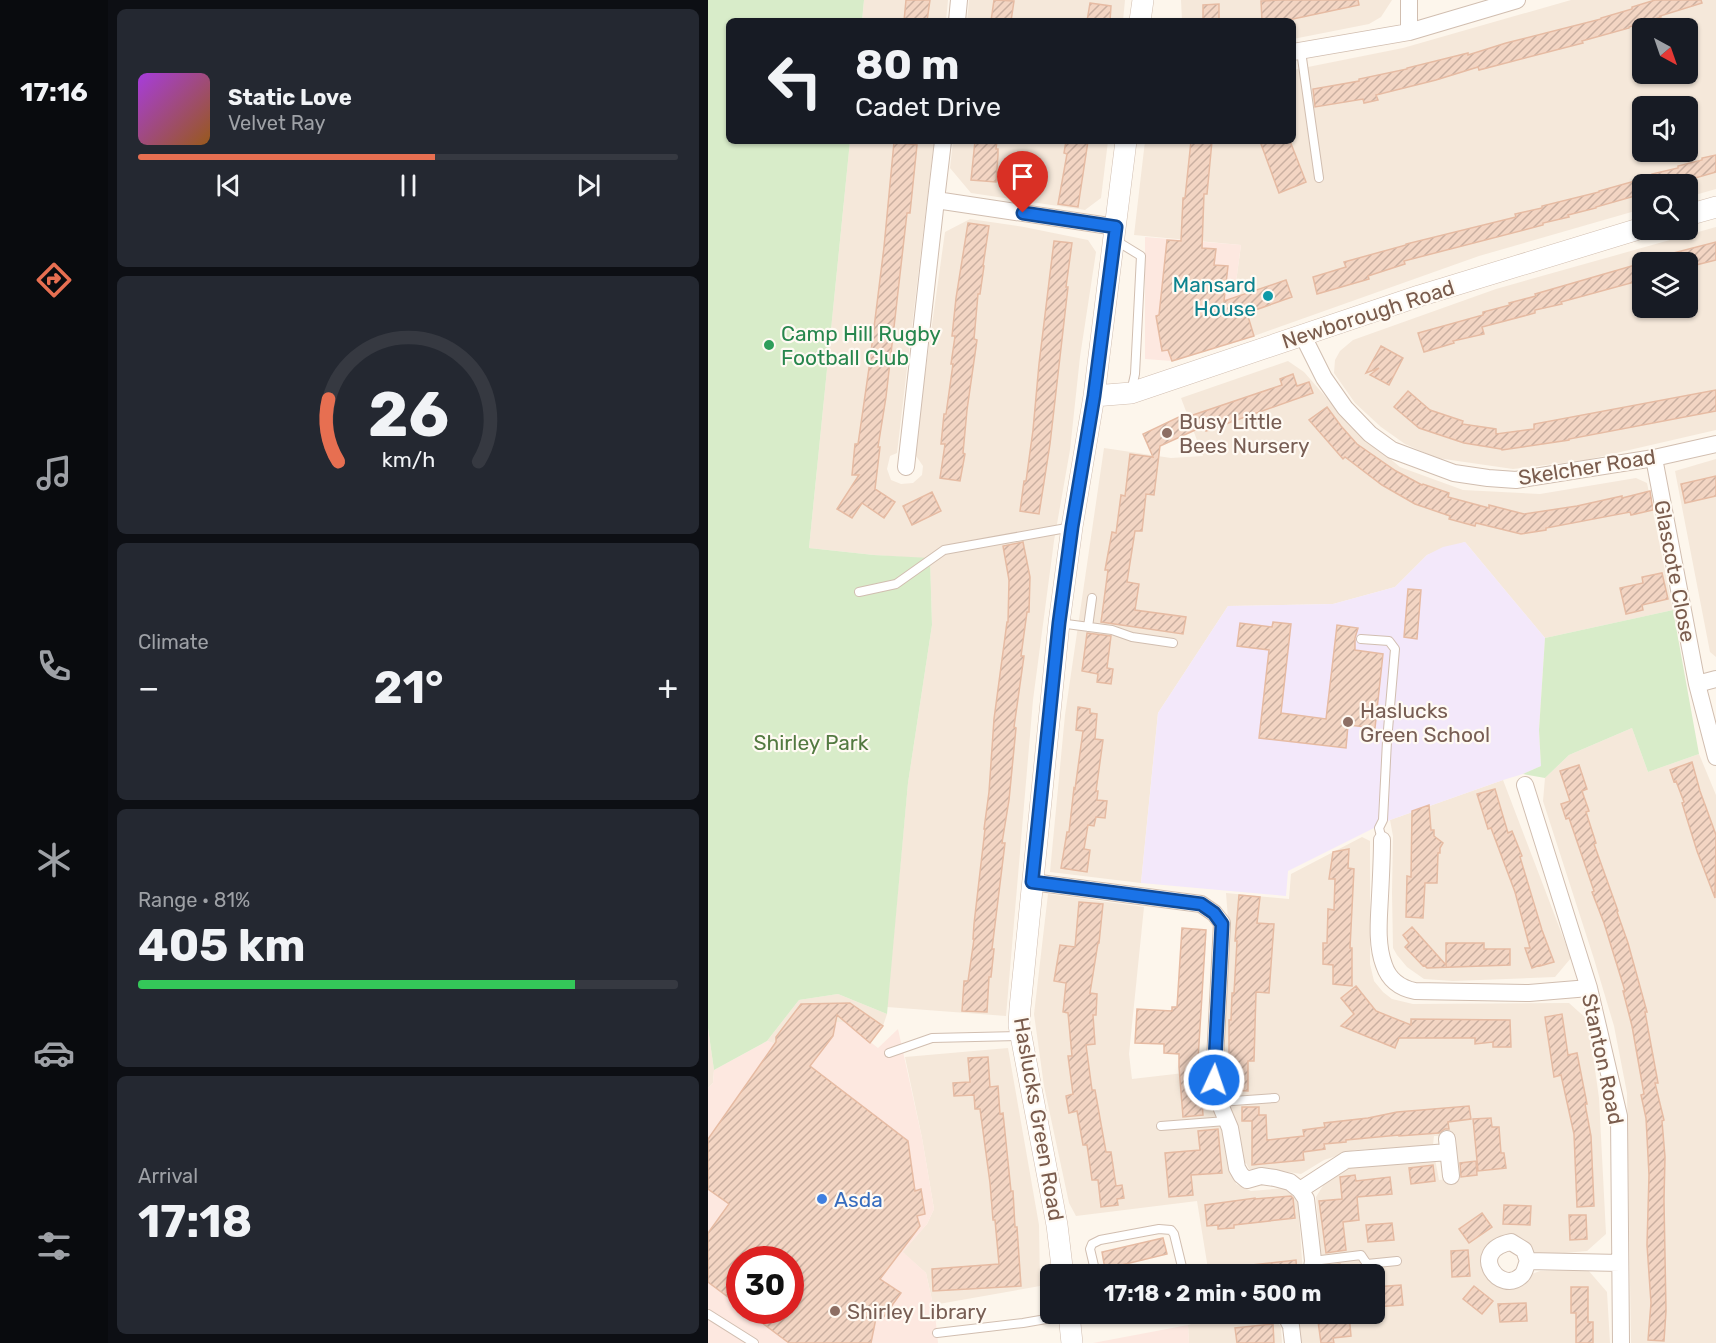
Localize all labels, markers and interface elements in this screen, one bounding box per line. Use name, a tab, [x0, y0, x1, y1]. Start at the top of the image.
north arrow	[1632, 18, 1698, 84]
map controls	[1632, 18, 1698, 318]
text: 80 m	[855, 40, 959, 90]
icon: left	[756, 42, 834, 120]
text: 17:16	[20, 76, 88, 108]
text: Static Love	[228, 84, 352, 111]
text: Cadet Drive	[855, 91, 1001, 123]
button: sound	[1632, 96, 1698, 162]
text: Velvet Ray	[228, 111, 326, 135]
pin	[997, 151, 1048, 213]
icon: arrive	[1006, 160, 1039, 193]
icon: previous	[212, 169, 245, 202]
icon: pause	[392, 169, 425, 202]
icon: next	[572, 169, 605, 202]
button: search	[1632, 174, 1698, 240]
button: layers	[1632, 252, 1698, 318]
icon: directions	[33, 259, 75, 301]
place label: Mansard House	[1172, 272, 1256, 321]
street label: Newborough Road	[1278, 274, 1458, 354]
marker: Mansard House	[1261, 289, 1275, 303]
place label: Camp Hill Rugby Football Club	[781, 321, 941, 370]
marker: Camp Hill Rugby Football Club	[762, 338, 776, 352]
text: 26	[367, 378, 449, 452]
place label: Busy Little Bees Nursery	[1179, 409, 1310, 458]
marker: Busy Little Bees Nursery	[1160, 426, 1174, 440]
street label: Skelcher Road	[1516, 444, 1658, 490]
text: km/h	[381, 447, 435, 472]
icon: music	[33, 452, 75, 494]
street label: Glascote Close	[1649, 498, 1701, 644]
text: Climate	[138, 630, 209, 654]
icon: phone	[33, 645, 75, 687]
text: 21°	[373, 661, 444, 714]
text: −	[138, 668, 159, 707]
text: +	[657, 668, 678, 707]
place label: Haslucks Green School	[1360, 698, 1490, 747]
marker: Haslucks Green School	[1341, 715, 1355, 729]
park label: Shirley Park	[753, 730, 869, 755]
icon: climate	[33, 839, 75, 881]
text: Range · 81%	[138, 888, 250, 912]
text: 405 km	[138, 919, 306, 972]
street label: Stanton Road	[1577, 991, 1629, 1127]
street label: Haslucks Green Road	[1009, 1015, 1069, 1223]
icon: car	[33, 1032, 75, 1074]
position arrow	[1182, 1048, 1246, 1112]
text: Arrival	[138, 1164, 198, 1188]
place label: Asda	[834, 1187, 883, 1212]
marker: Asda	[815, 1192, 829, 1206]
text: 17:18	[138, 1195, 252, 1248]
icon: filters	[33, 1225, 75, 1267]
speed limit sign: 30	[726, 1246, 804, 1324]
text: 17:18 · 2 min · 500 m	[1104, 1280, 1321, 1307]
place label: Shirley Library	[847, 1299, 987, 1324]
marker: Shirley Library	[828, 1304, 842, 1318]

